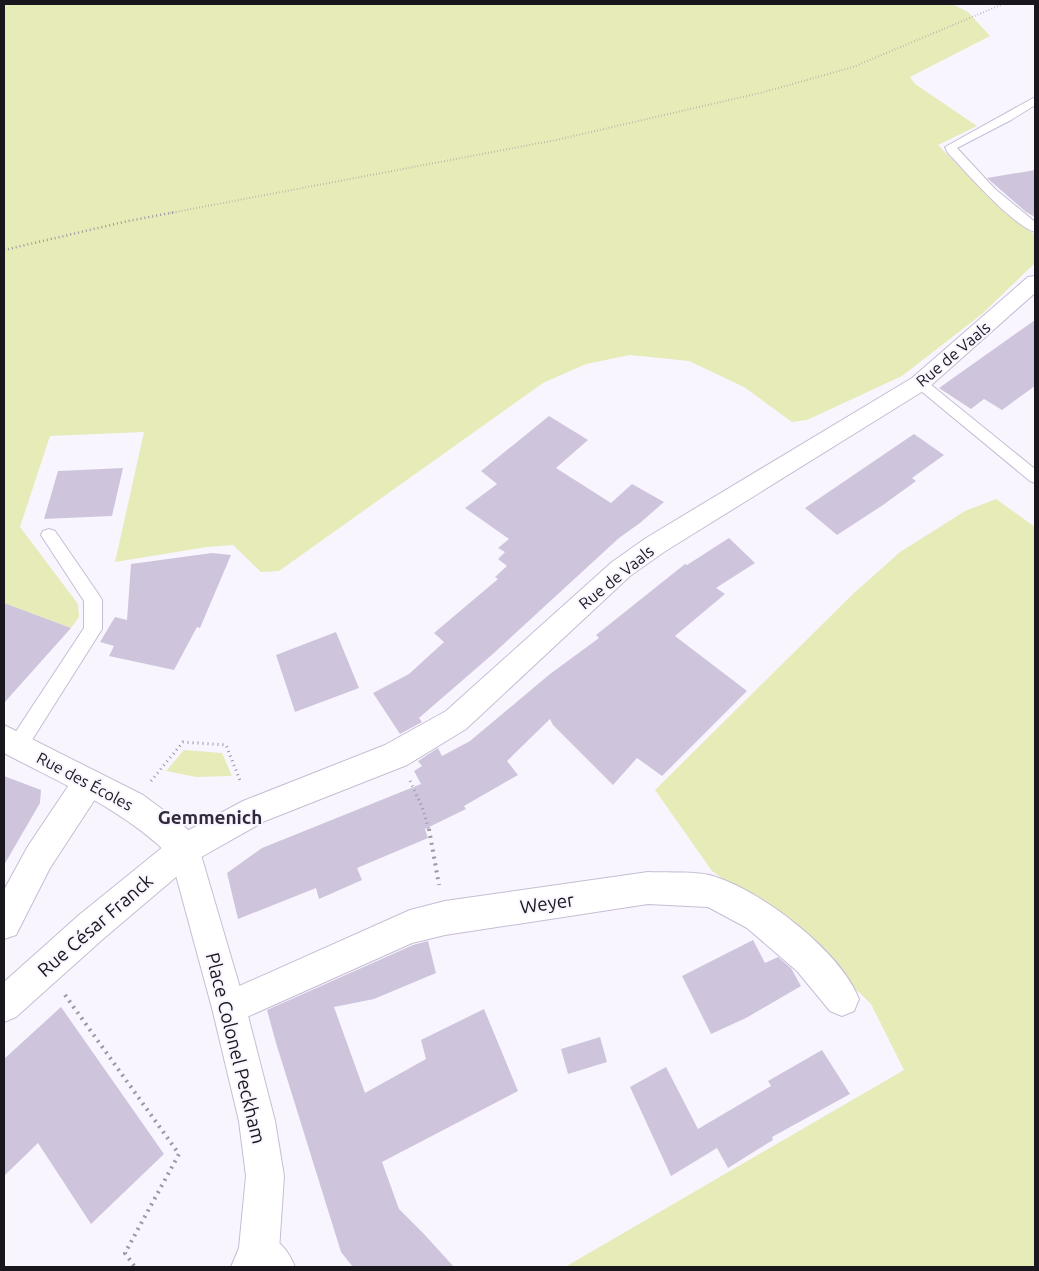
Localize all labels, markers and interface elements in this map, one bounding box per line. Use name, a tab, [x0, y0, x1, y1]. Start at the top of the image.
street label: Rue de Vaals	[912, 318, 994, 390]
street label: Rue de Vaals	[575, 541, 657, 613]
street label: Rue des Écoles	[34, 746, 137, 814]
district label: Gemmenich	[158, 806, 262, 828]
street label: Rue César Franck	[33, 869, 157, 981]
street label: Weyer	[518, 888, 576, 918]
street label: Place Colonel Peckham	[202, 950, 270, 1146]

